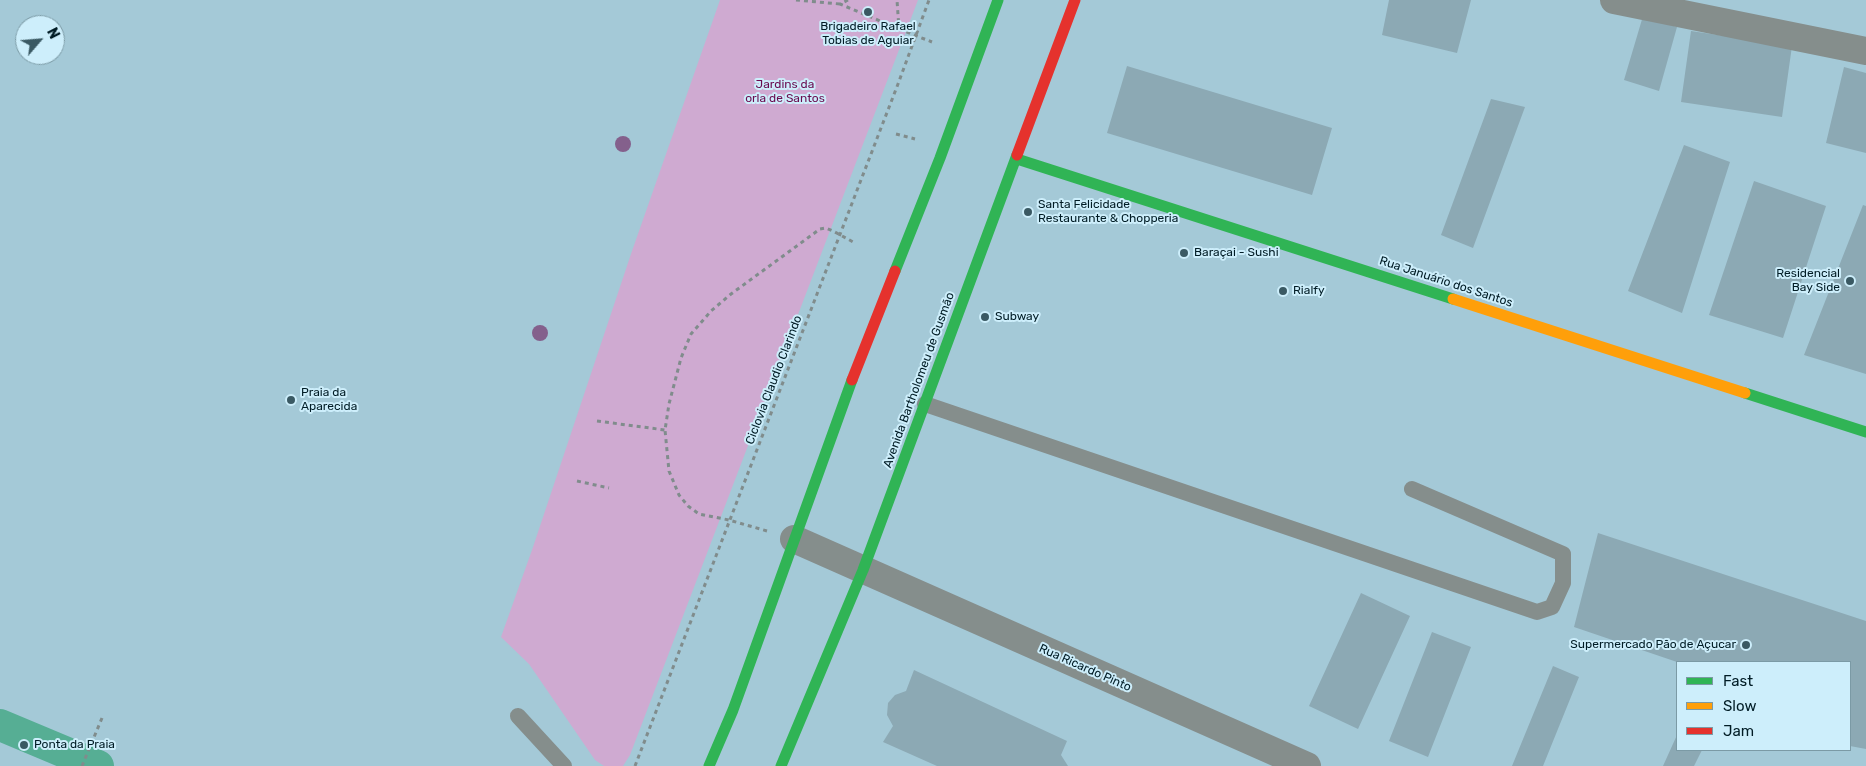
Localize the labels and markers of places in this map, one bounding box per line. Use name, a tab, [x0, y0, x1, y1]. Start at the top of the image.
marker: Brigadeiro Rafael Tobias de Aguiar	[862, 6, 874, 18]
place label: Brigadeiro Rafael Tobias de Aguiar	[820, 20, 916, 48]
place label: Santa Felicidade Restaurante & Chopperia	[1038, 198, 1178, 226]
marker: Santa Felicidade Restaurante & Chopperia	[1022, 206, 1034, 218]
place label: Baraçai - Sushi	[1194, 246, 1279, 260]
marker: Baraçai - Sushi	[1178, 247, 1190, 259]
place label: Residencial Bay Side	[1776, 267, 1840, 295]
marker: Residencial Bay Side	[1844, 275, 1856, 287]
place label: Rialfy	[1293, 284, 1325, 298]
marker: Rialfy	[1277, 285, 1289, 297]
place label: Subway	[995, 310, 1039, 324]
marker: Subway	[979, 311, 991, 323]
place label: Praia da Aparecida	[301, 386, 357, 414]
marker: Praia da Aparecida	[285, 394, 297, 406]
place label: Supermercado Pão de Açucar	[1570, 638, 1736, 652]
marker: Supermercado Pão de Açucar	[1740, 639, 1752, 651]
place label: Ponta da Praia	[34, 738, 115, 752]
marker: Ponta da Praia	[18, 739, 30, 751]

